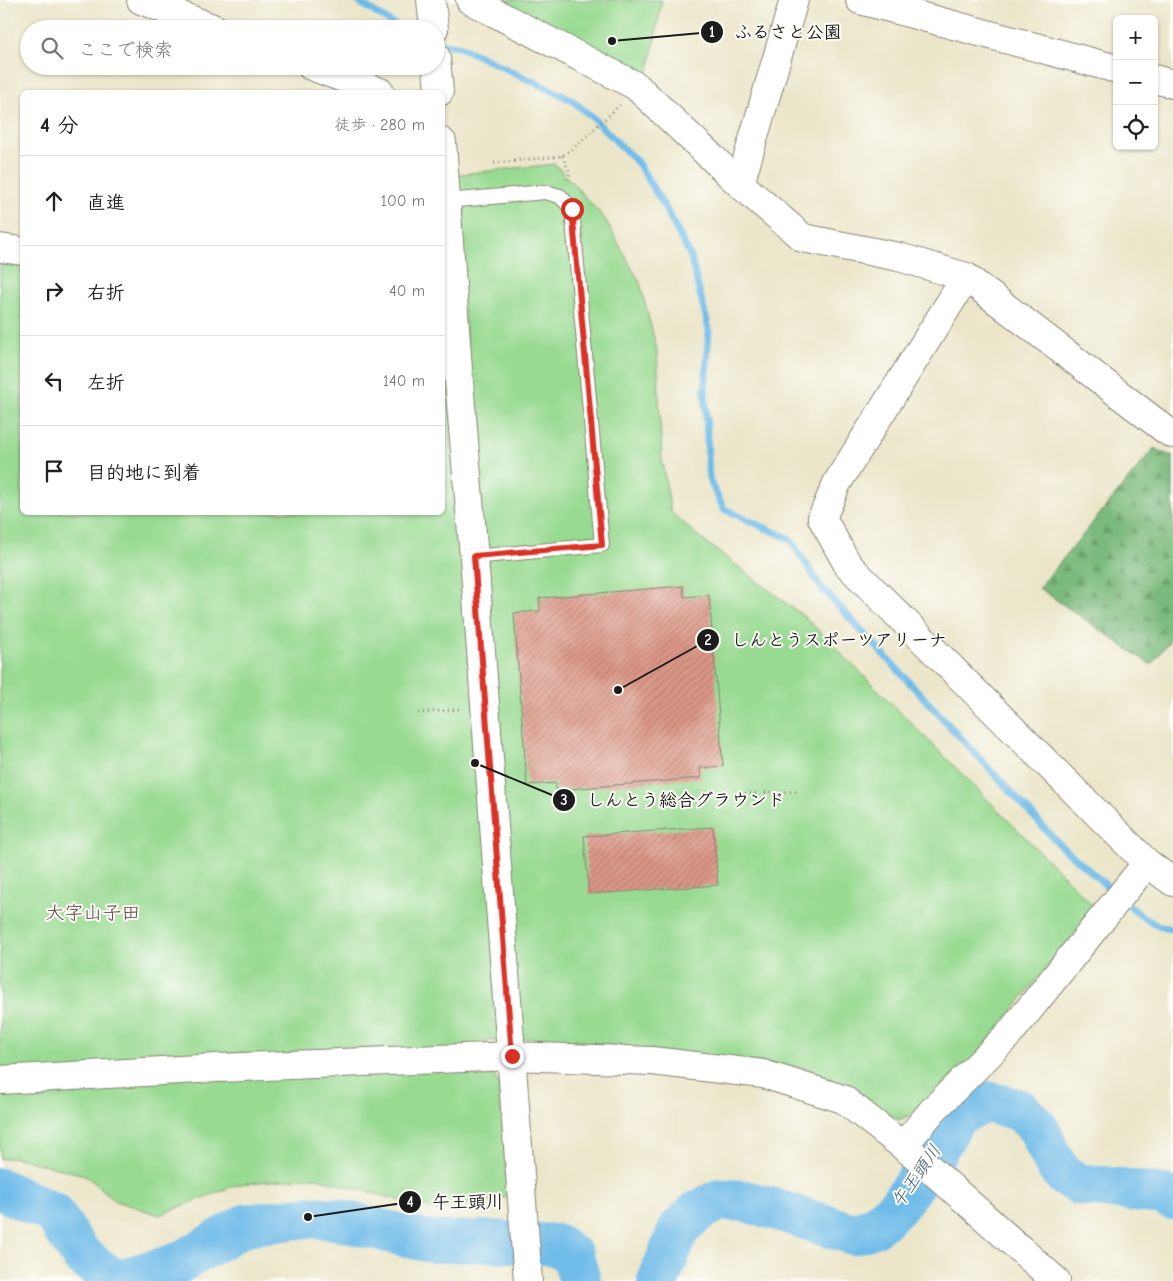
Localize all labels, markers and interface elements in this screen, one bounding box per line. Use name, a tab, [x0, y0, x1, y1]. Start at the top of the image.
callout: ふるさと公園	[699, 15, 852, 48]
map controls	[1113, 15, 1158, 150]
button: +	[1113, 15, 1158, 60]
search box	[20, 20, 445, 75]
text: ふるさと公園	[734, 22, 842, 43]
text: 1	[709, 23, 715, 41]
icon: search	[38, 34, 66, 62]
text: ここで検索	[78, 39, 173, 61]
button: −	[1113, 60, 1158, 105]
button: locate	[1113, 105, 1158, 150]
text: 4 分	[40, 113, 78, 137]
text: 徒歩 · 280 m	[335, 116, 425, 134]
icon: ahead	[40, 187, 68, 215]
text: 直進	[87, 192, 125, 214]
text: 100 m	[381, 192, 425, 210]
route start	[561, 198, 584, 221]
icon: right	[40, 277, 68, 305]
text: 右折	[87, 282, 125, 304]
text: 40 m	[389, 282, 425, 300]
icon: left	[40, 367, 68, 395]
text: 左折	[87, 372, 125, 394]
text: 140 m	[383, 372, 425, 390]
icon: arrive	[40, 457, 68, 485]
text: 目的地に到着	[87, 462, 201, 484]
callout: しんとうスポーツアリーナ	[696, 624, 957, 657]
text: しんとうスポーツアリーナ	[731, 630, 947, 651]
text: 2	[704, 631, 712, 649]
callout: しんとう総合グラウンド	[552, 783, 795, 816]
text: しんとう総合グラウンド	[587, 790, 785, 811]
text: 3	[560, 791, 568, 809]
district label: 大字山子田	[45, 902, 141, 924]
route end	[501, 1045, 524, 1068]
water label: 午王頭川	[887, 1141, 946, 1212]
callout: 午王頭川	[397, 1185, 514, 1218]
text: 午王頭川	[432, 1192, 504, 1213]
text: 4	[406, 1193, 414, 1211]

